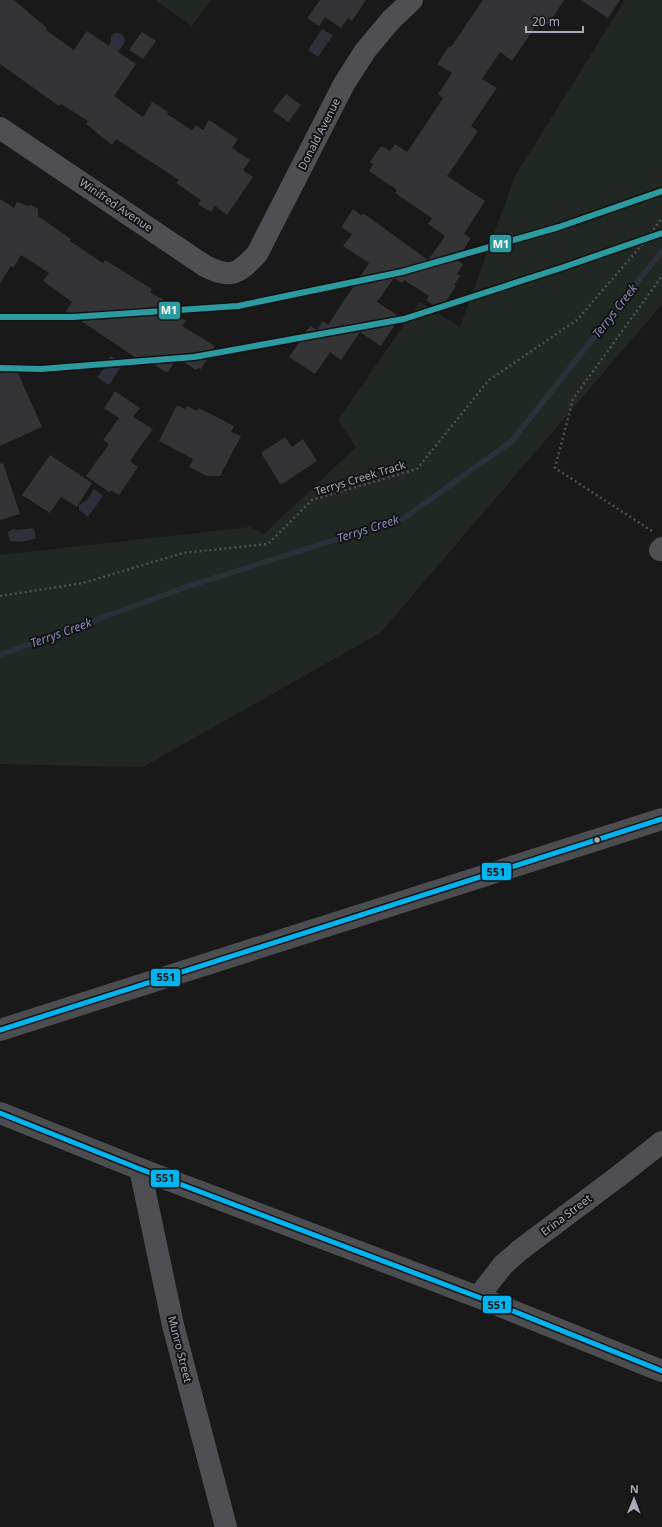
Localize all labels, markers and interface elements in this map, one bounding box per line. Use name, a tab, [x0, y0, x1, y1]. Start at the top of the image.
scale bar	[526, 8, 583, 34]
text: 20 m	[532, 13, 560, 30]
street label: Donald Avenue	[294, 95, 343, 172]
street label: Winifred Avenue	[77, 175, 156, 235]
line badge: M1	[489, 234, 512, 253]
text: M1	[493, 236, 509, 251]
water label: Terrys Creek	[588, 279, 642, 341]
line badge: M1	[158, 301, 181, 320]
text: M1	[161, 302, 177, 317]
street label: Terrys Creek Track	[313, 457, 407, 498]
water label: Terrys Creek	[335, 510, 402, 547]
water label: Terrys Creek	[28, 613, 95, 651]
unlabelled marker	[592, 835, 602, 845]
line badge: 551	[481, 862, 512, 881]
text: 551	[487, 864, 505, 879]
line badge: 551	[150, 968, 181, 987]
text: 551	[157, 969, 175, 984]
line badge: 551	[150, 1169, 180, 1188]
text: 551	[156, 1170, 174, 1185]
street label: Erina Street	[537, 1191, 594, 1239]
line badge: 551	[482, 1295, 512, 1314]
text: 551	[488, 1297, 506, 1312]
street label: Munro Street	[165, 1314, 196, 1384]
north arrow	[614, 1479, 654, 1519]
text: N	[630, 1481, 639, 1496]

